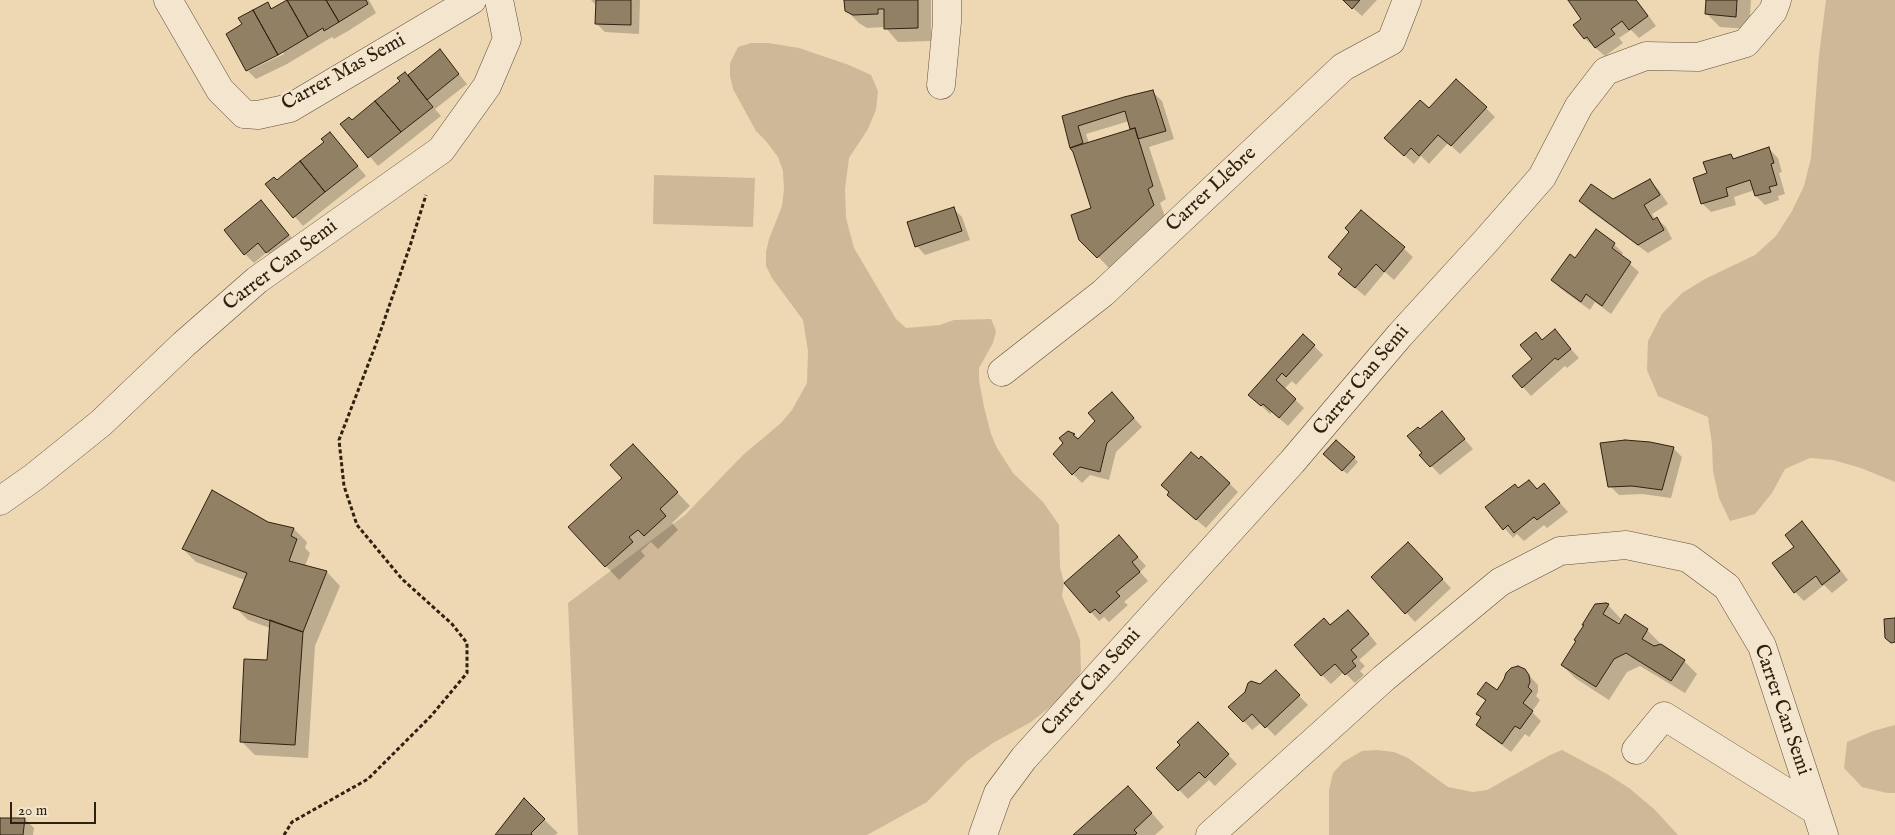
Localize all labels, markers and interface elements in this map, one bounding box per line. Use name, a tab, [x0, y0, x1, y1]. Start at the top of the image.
street label: Carrer Mas Semi	[278, 29, 410, 117]
street label: Carrer Llebre	[1162, 142, 1262, 238]
street label: Carrer Can Semi	[219, 215, 343, 317]
street label: Carrer Can Semi	[1309, 321, 1415, 441]
street label: Carrer Can Semi	[1037, 624, 1147, 742]
street label: Carrer Can Semi	[1747, 641, 1815, 779]
scale bar	[12, 792, 99, 824]
text: 20 m	[18, 801, 47, 820]

